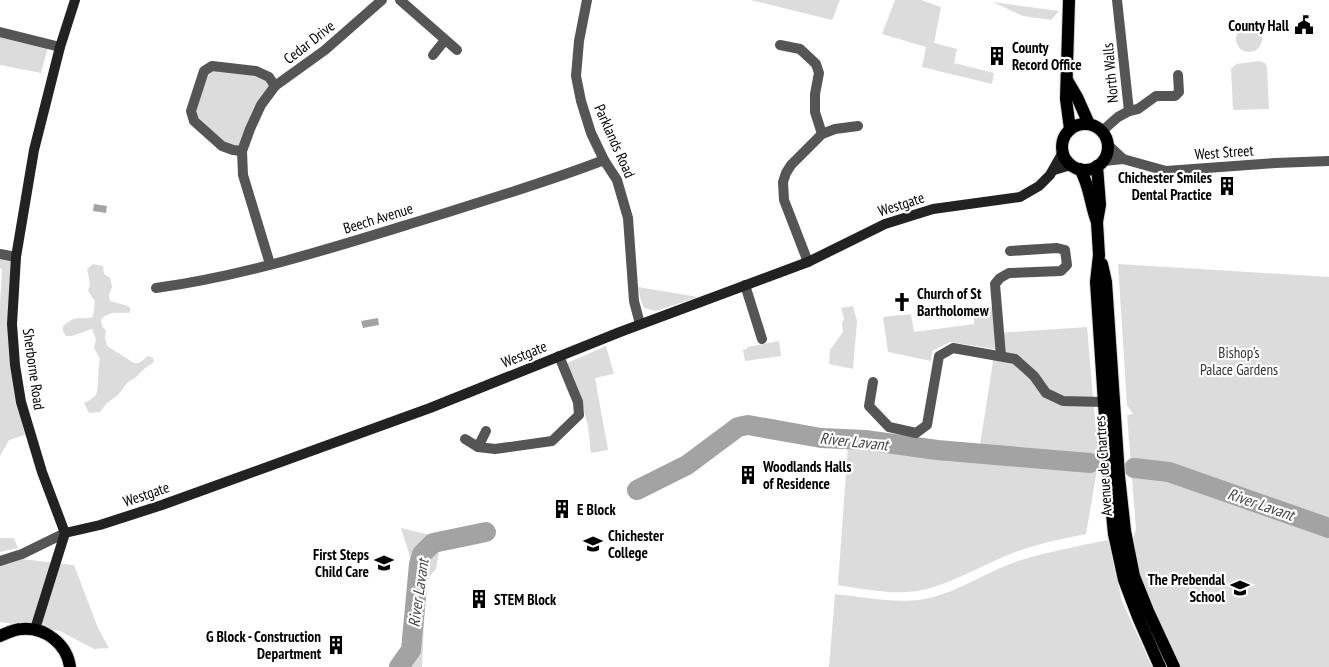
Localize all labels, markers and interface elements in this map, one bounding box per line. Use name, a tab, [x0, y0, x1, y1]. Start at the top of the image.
public building icon: County Hall	[1293, 14, 1315, 36]
street label: Cedar Drive	[280, 16, 338, 68]
place label: County Hall	[1228, 16, 1289, 35]
place label: County Record Office	[1012, 38, 1082, 74]
street label: North Walls	[1098, 42, 1122, 104]
building icon: County Record Office	[986, 45, 1008, 67]
street label: Parklands Road	[590, 101, 640, 181]
street label: West Street	[1194, 140, 1254, 164]
place label: Chichester Smiles Dental Practice	[1118, 168, 1212, 204]
building icon: Chichester Smiles Dental Practice	[1216, 175, 1238, 197]
street label: Westgate	[875, 188, 927, 220]
street label: Beech Avenue	[341, 198, 415, 238]
place label: Church of St Bartholomew	[917, 284, 990, 320]
church icon: Church of St Bartholomew	[891, 291, 913, 313]
street label: Sherborne Road	[19, 327, 49, 411]
street label: Westgate	[498, 336, 550, 372]
park label: Bishop's Palace Gardens	[1200, 343, 1278, 379]
street label: Avenue de Chartres	[1090, 415, 1116, 517]
water label: River Lavant	[819, 427, 891, 455]
place label: Woodlands Halls of Residence	[762, 457, 851, 493]
building icon: Woodlands Halls of Residence	[737, 464, 759, 486]
street label: Westgate	[120, 477, 172, 511]
water label: River Lavant	[1225, 483, 1298, 525]
building icon: E Block	[551, 498, 573, 520]
place label: E Block	[577, 500, 616, 519]
place label: Chichester College	[608, 526, 664, 562]
school or university icon: Chichester College	[582, 533, 604, 555]
place label: First Steps Child Care	[313, 545, 369, 581]
school or university icon: First Steps Child Care	[373, 552, 395, 574]
water label: River Lavant	[403, 556, 433, 628]
place label: The Prebendal School	[1148, 570, 1225, 606]
school or university icon: The Prebendal School	[1229, 577, 1251, 599]
building icon: STEM Block	[468, 588, 490, 610]
place label: STEM Block	[494, 590, 557, 609]
place label: G Block - Construction Department	[206, 627, 322, 663]
building icon: G Block - Construction Department	[325, 634, 347, 656]

